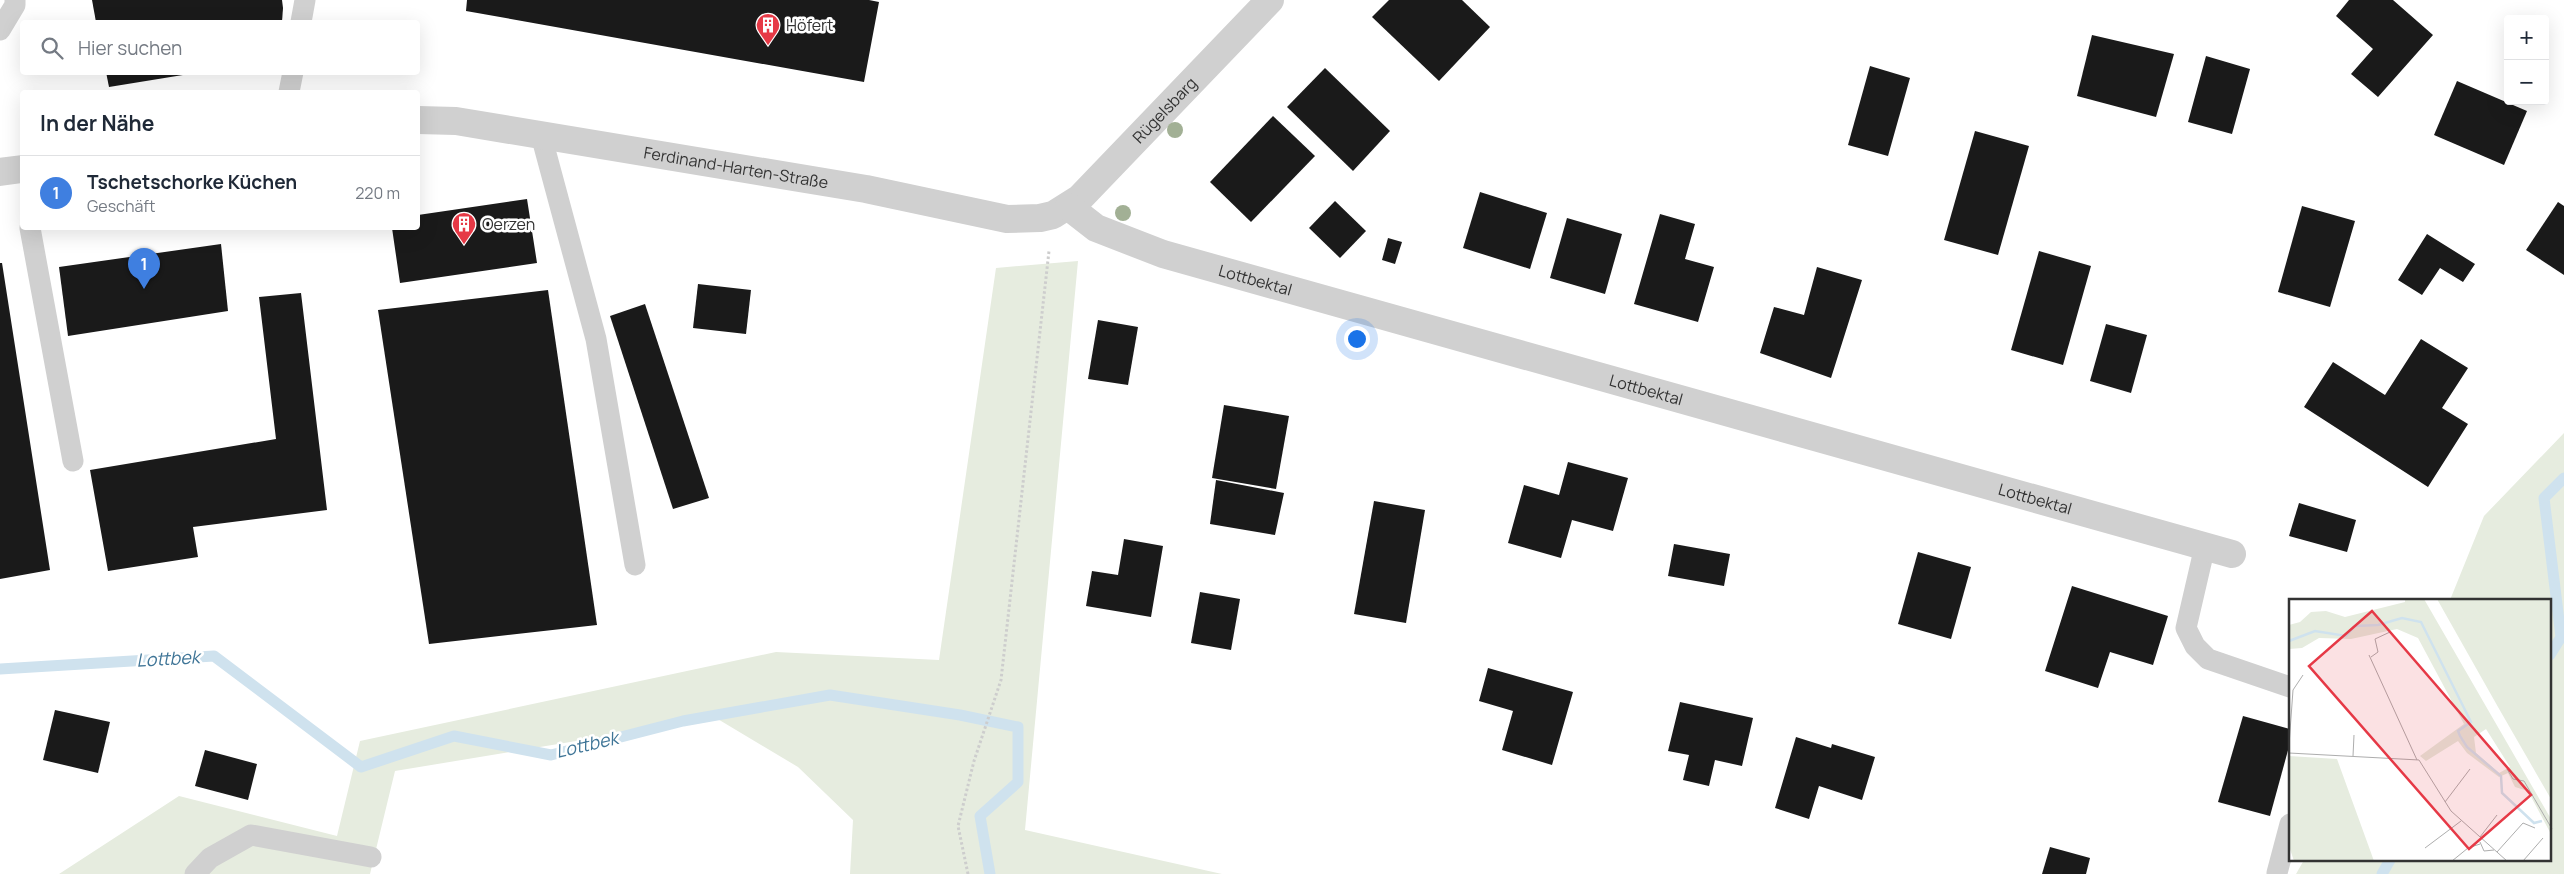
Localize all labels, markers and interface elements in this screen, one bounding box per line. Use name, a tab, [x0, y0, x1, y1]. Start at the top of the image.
building icon: Höfert	[755, 12, 781, 46]
place label: Höfert	[786, 14, 833, 36]
map controls	[2504, 15, 2549, 105]
button: +	[2504, 15, 2549, 60]
search box	[20, 20, 420, 75]
icon: search	[38, 34, 66, 62]
text: Hier suchen	[78, 35, 182, 61]
button: −	[2504, 60, 2549, 105]
street label: Rügelsbarg	[1127, 72, 1201, 148]
text: In der Nähe	[40, 109, 154, 137]
street label: Ferdinand-Harten-Straße	[642, 141, 830, 194]
text: Tschetschorke Küchen	[87, 169, 297, 195]
text: 1	[52, 182, 60, 204]
text: 220 m	[355, 182, 400, 204]
text: Geschäft	[87, 195, 155, 217]
building icon: Oerzen	[451, 211, 477, 245]
place label: Oerzen	[482, 213, 535, 235]
pin: 1	[128, 248, 160, 289]
street label: Lottbektal	[1216, 259, 1295, 301]
your location	[1344, 326, 1370, 352]
street label: Lottbektal	[1607, 369, 1686, 410]
street label: Lottbektal	[1996, 478, 2074, 520]
inset map	[2289, 599, 2552, 862]
water label: Lottbek	[136, 644, 203, 672]
water label: Lottbek	[553, 725, 623, 763]

